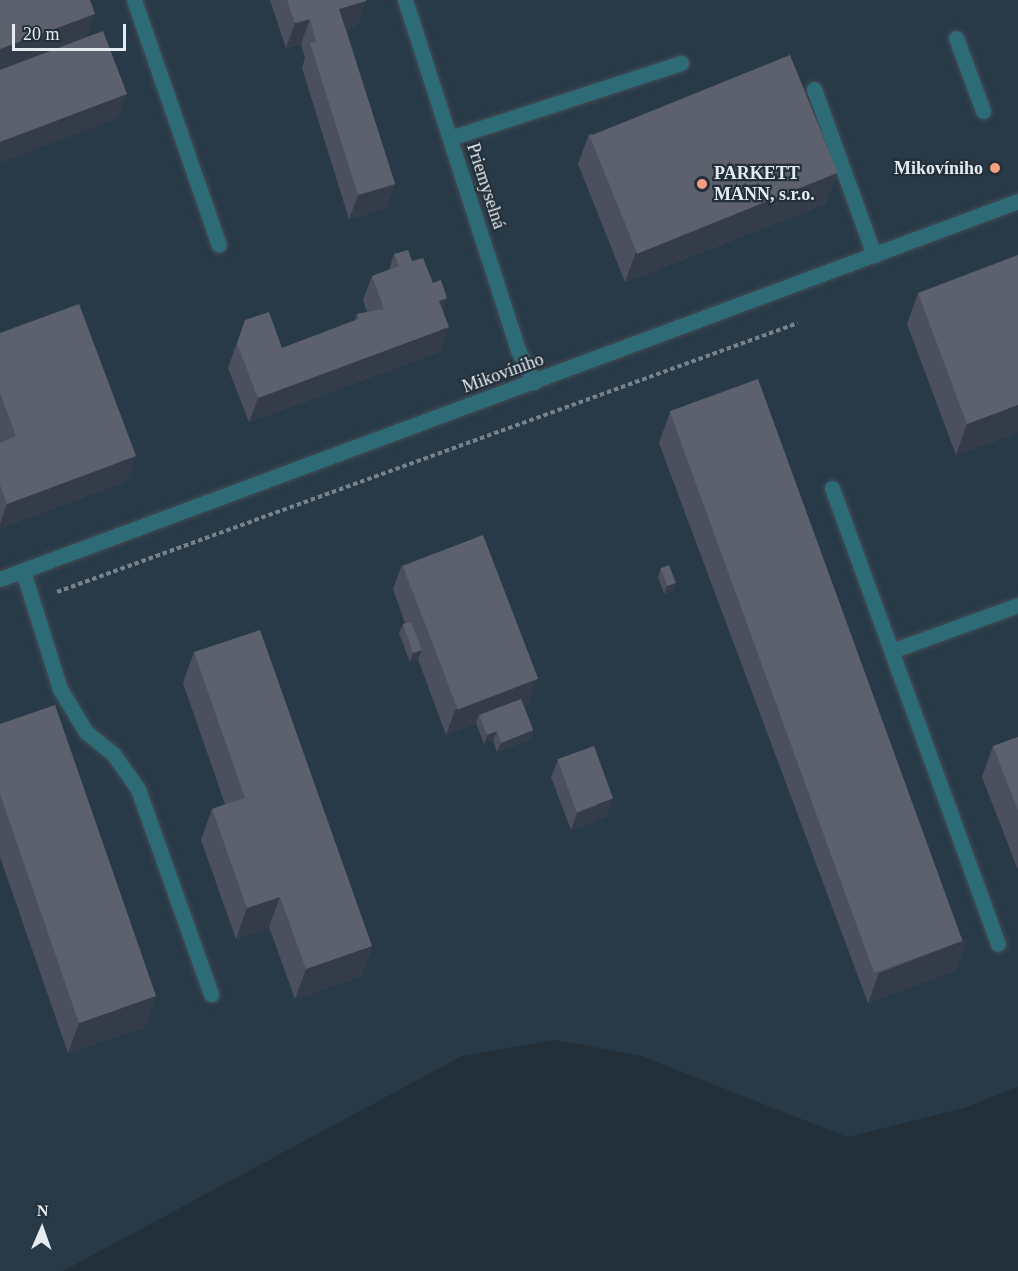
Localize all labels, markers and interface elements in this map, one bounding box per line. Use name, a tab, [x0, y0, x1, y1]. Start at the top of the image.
scale bar	[15, 12, 129, 50]
text: 20 m	[23, 24, 60, 44]
street label: Priemyselná	[462, 140, 510, 232]
place label: Mikovíniho	[894, 157, 983, 179]
marker: Mikovíniho	[988, 161, 1002, 175]
place label: PARKETT MANN, s.r.o.	[714, 163, 815, 206]
marker: PARKETT MANN, s.r.o.	[695, 177, 709, 191]
street label: Mikovíniho	[459, 348, 547, 398]
north arrow	[12, 1199, 72, 1259]
text: N	[37, 1202, 49, 1219]

